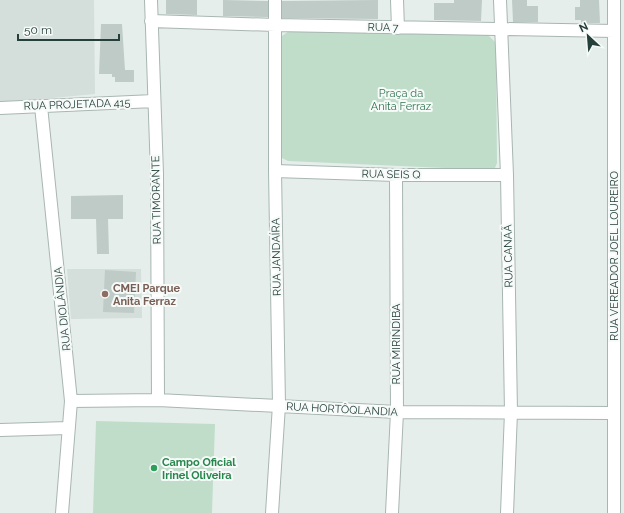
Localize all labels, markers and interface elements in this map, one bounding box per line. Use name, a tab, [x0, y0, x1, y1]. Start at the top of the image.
scale bar	[18, 16, 119, 42]
north arrow	[568, 16, 608, 56]
text: N	[577, 20, 590, 35]
street label: RUA 7	[367, 21, 399, 34]
text: 50 m	[24, 23, 52, 37]
park label: Praça da Anita Ferraz	[371, 87, 432, 113]
street label: RUA PROJETADA 415	[23, 96, 131, 113]
street label: RUA TIMORANTE	[149, 155, 164, 244]
street label: RUA SEIS Q	[361, 167, 421, 182]
street label: RUA VEREADOR JOEL LOUREIRO	[608, 171, 621, 341]
street label: RUA JANDAÍRA	[268, 217, 284, 296]
street label: RUA CANAÃ	[500, 224, 516, 288]
street label: RUA DIOLÂNDIA	[51, 266, 73, 352]
place label: CMEI Parque Anita Ferraz	[113, 282, 181, 308]
marker: CMEI Parque Anita Ferraz	[100, 289, 110, 299]
street label: RUA MIRINDIBA	[390, 303, 403, 385]
street label: RUA HORTÔQLANDIA	[286, 399, 399, 419]
place label: Campo Oficial Irinel Oliveira	[162, 456, 236, 482]
marker: Campo Oficial Irinel Oliveira	[149, 463, 159, 473]

